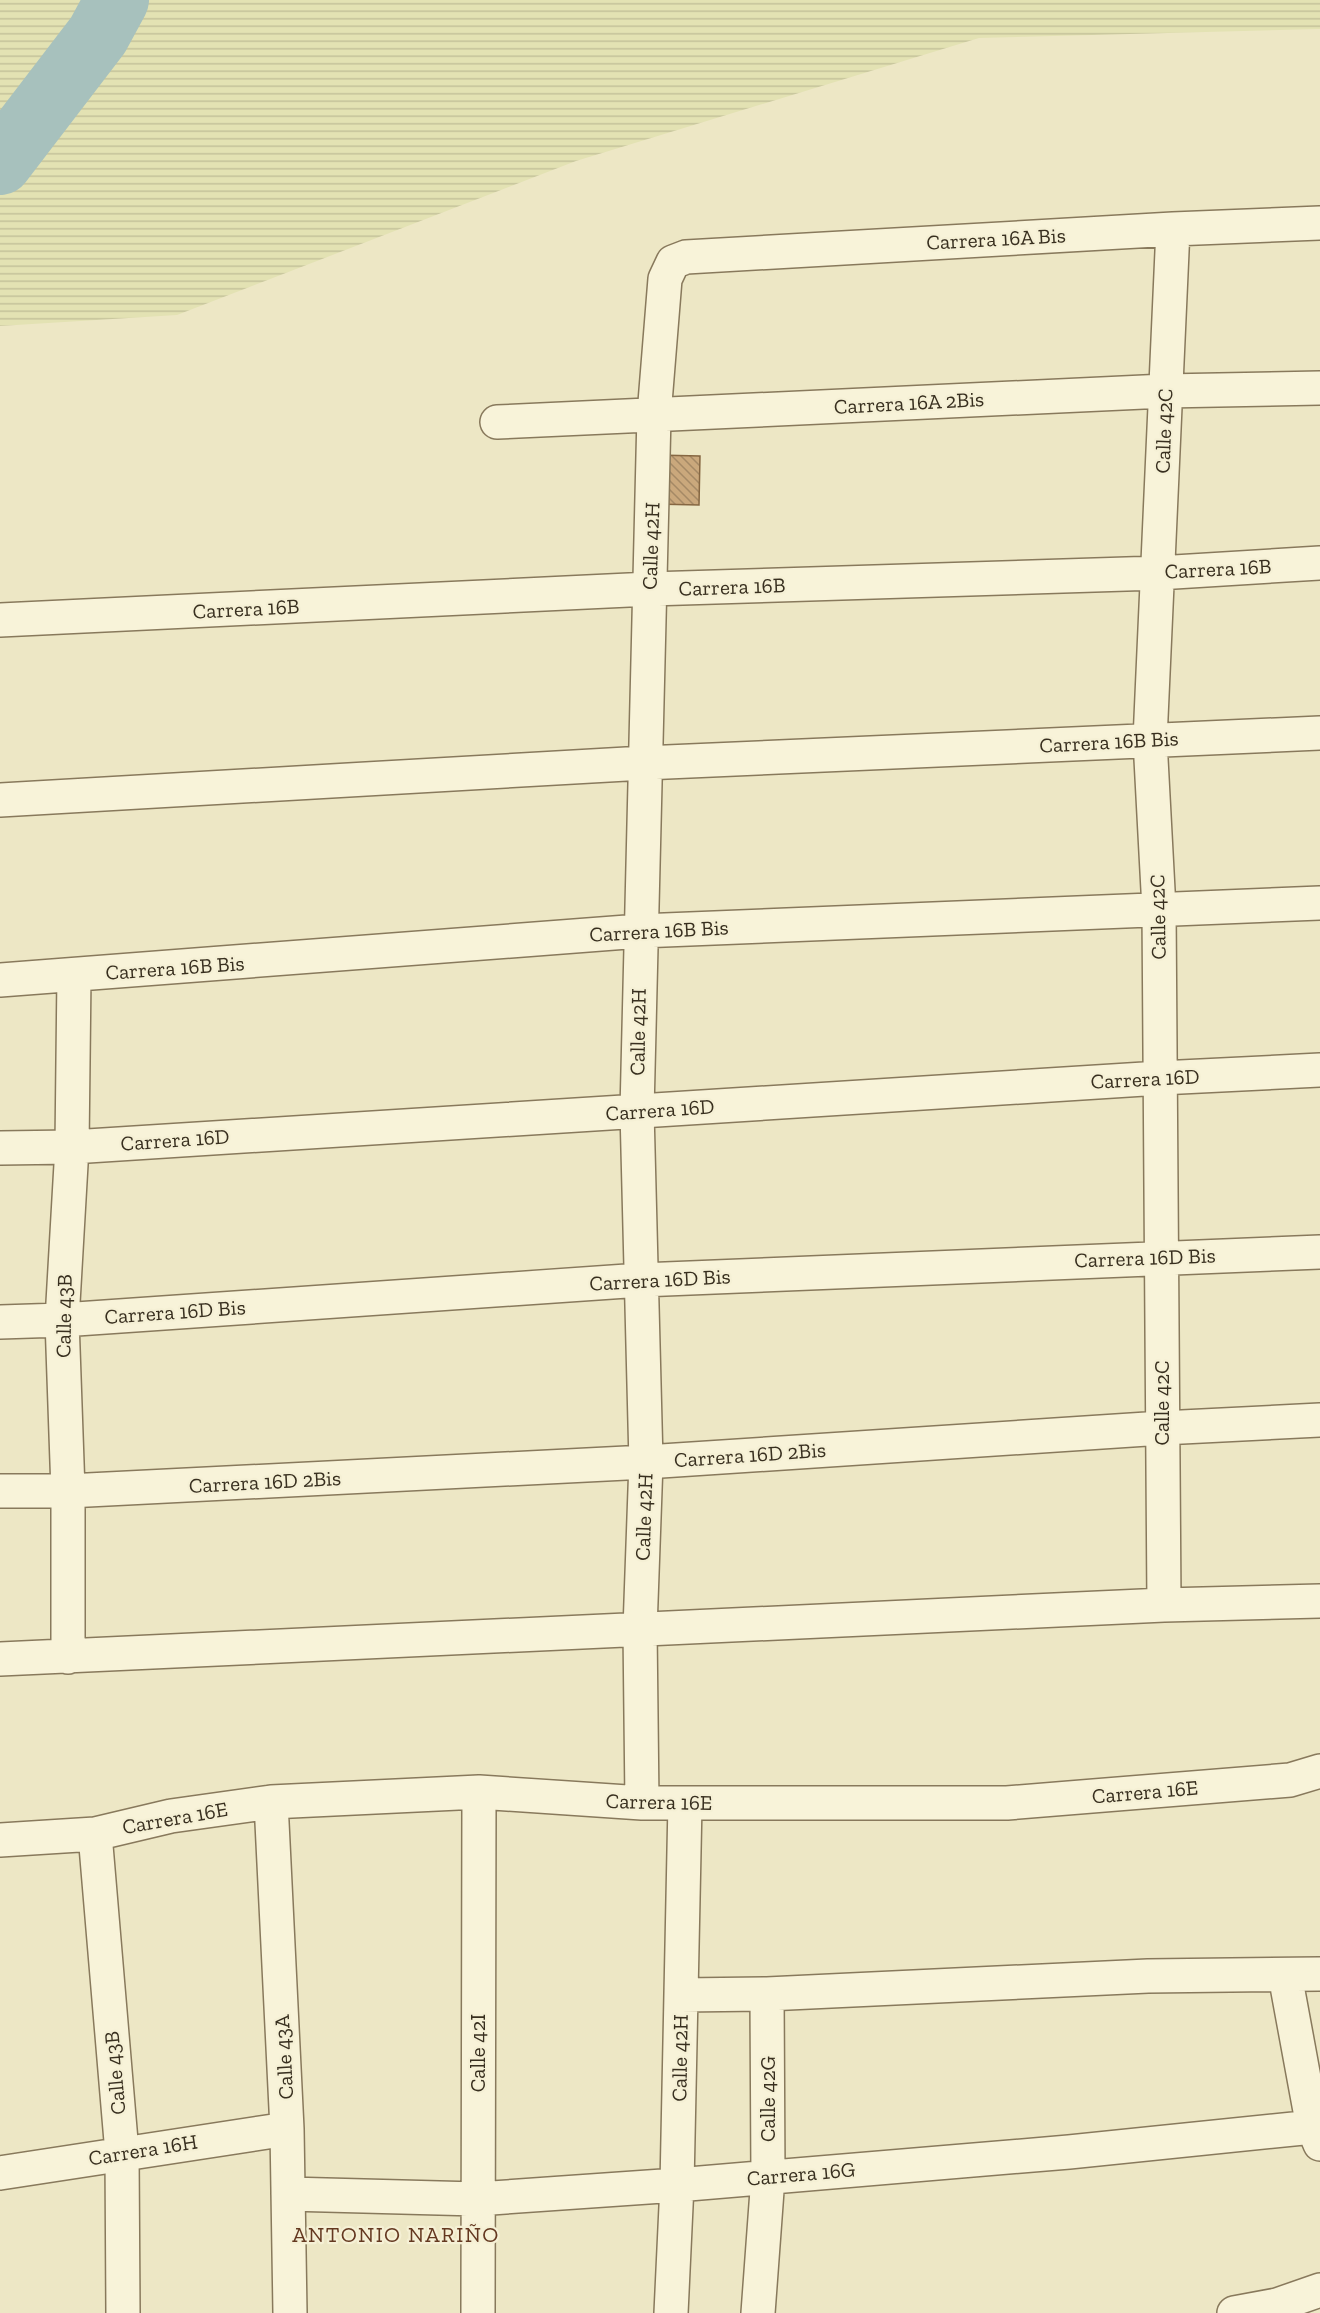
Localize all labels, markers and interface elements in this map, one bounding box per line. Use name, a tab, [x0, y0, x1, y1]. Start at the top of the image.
street label: Carrera 16A Bis	[926, 222, 1066, 255]
street label: Carrera 16A 2Bis	[833, 386, 985, 419]
street label: Calle 42C	[1150, 388, 1177, 474]
street label: Calle 42H	[636, 502, 665, 590]
street label: Carrera 16B	[1164, 553, 1272, 584]
street label: Carrera 16B	[678, 572, 786, 601]
street label: Carrera 16B	[192, 593, 300, 624]
street label: Carrera 16B Bis	[1039, 725, 1179, 758]
street label: Calle 42C	[1144, 874, 1171, 960]
street label: Carrera 16B Bis	[589, 914, 729, 947]
street label: Carrera 16B Bis	[105, 950, 245, 985]
street label: Calle 42H	[624, 988, 651, 1076]
street label: Carrera 16D	[1090, 1063, 1200, 1094]
street label: Carrera 16D	[605, 1093, 715, 1126]
street label: Carrera 16D	[120, 1123, 230, 1156]
street label: Carrera 16D Bis	[1074, 1243, 1216, 1272]
street label: Carrera 16D Bis	[589, 1263, 731, 1296]
street label: Calle 43B	[50, 1274, 77, 1358]
street label: Carrera 16D Bis	[103, 1294, 246, 1329]
street label: Calle 42C	[1149, 1360, 1174, 1446]
street label: Carrera 16D 2Bis	[673, 1437, 827, 1472]
street label: Carrera 16D 2Bis	[188, 1465, 342, 1498]
street label: Calle 42H	[629, 1473, 658, 1561]
street label: Carrera 16E	[1091, 1774, 1199, 1809]
street label: Carrera 16E	[606, 1788, 712, 1815]
street label: Carrera 16E	[120, 1796, 230, 1839]
street label: Calle 43A	[269, 2014, 298, 2100]
street label: Calle 42I	[465, 2014, 490, 2092]
street label: Calle 42H	[666, 2014, 693, 2102]
street label: Calle 43B	[98, 2030, 131, 2116]
street label: Calle 42G	[755, 2056, 780, 2142]
street label: Carrera 16H	[87, 2129, 199, 2170]
street label: Carrera 16G	[746, 2156, 856, 2191]
district label: ANTONIO NARIÑO	[292, 2221, 500, 2248]

